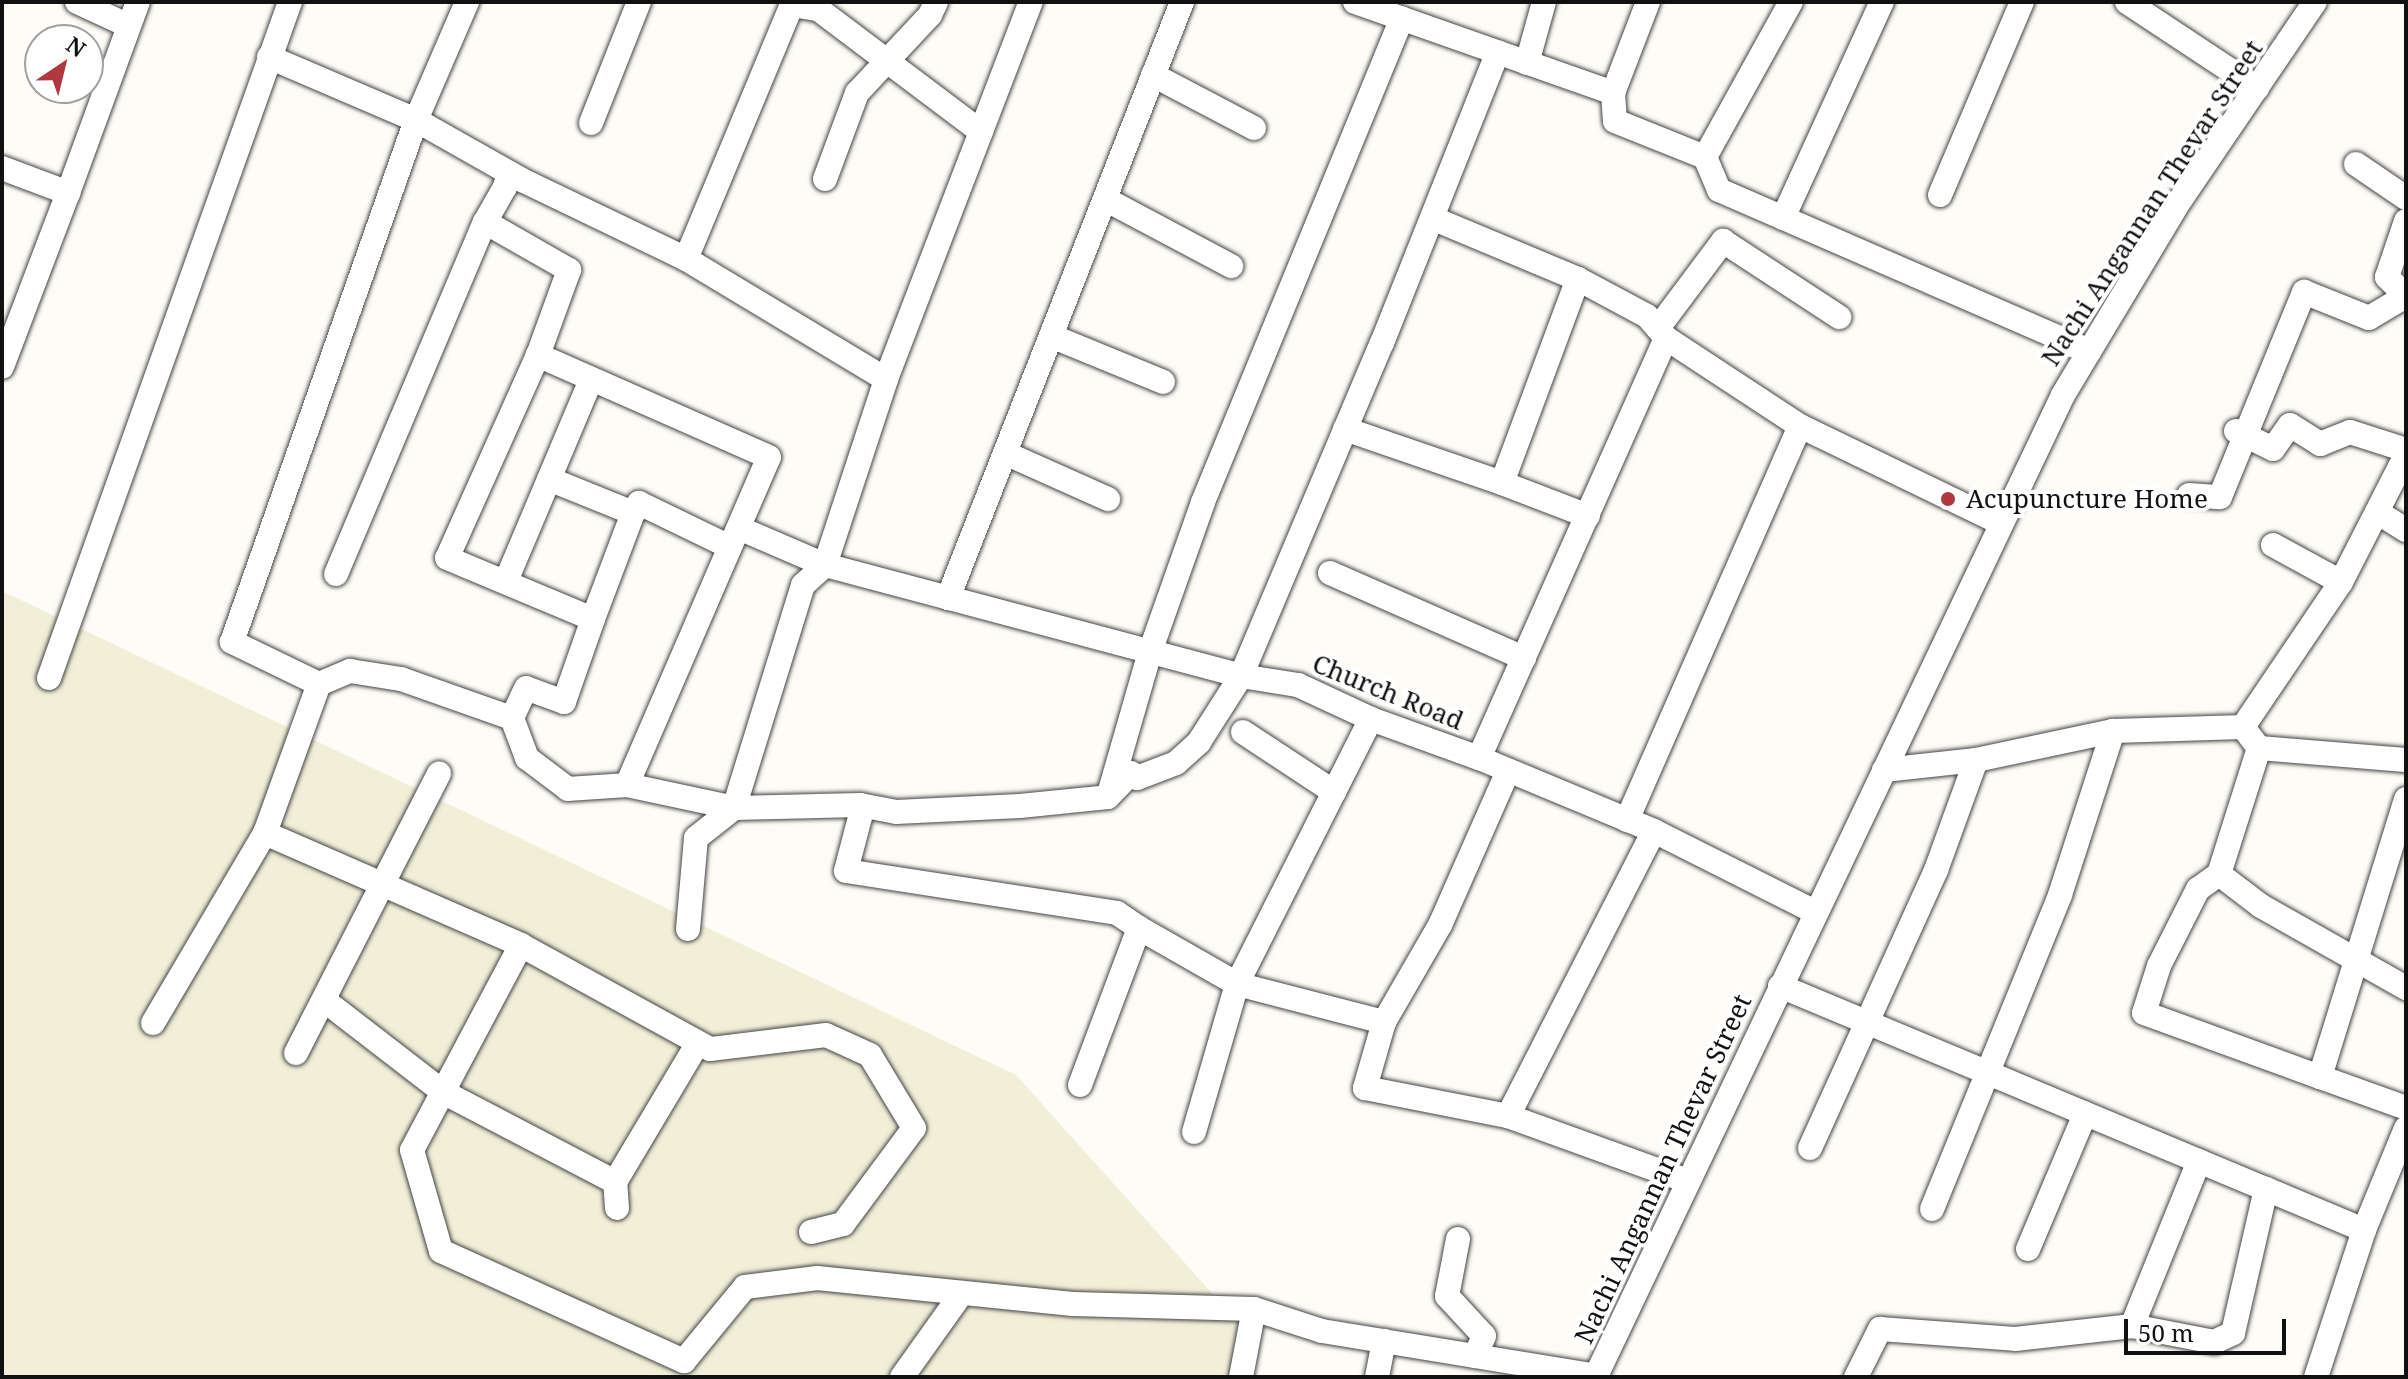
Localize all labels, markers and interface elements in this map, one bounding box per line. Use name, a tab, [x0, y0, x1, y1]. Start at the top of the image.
north arrow	[24, 24, 104, 104]
text: N	[61, 29, 92, 63]
street label: Nachi Angannan Thevar Street	[2035, 34, 2269, 372]
place label: Acupuncture Home	[1966, 483, 2208, 515]
marker: Acupuncture Home	[1937, 488, 1959, 510]
street label: Church Road	[1308, 648, 1468, 736]
street label: Nachi Angannan Thevar Street	[1568, 989, 1758, 1349]
scale bar	[2128, 1303, 2290, 1353]
text: 50 m	[2138, 1316, 2194, 1349]

